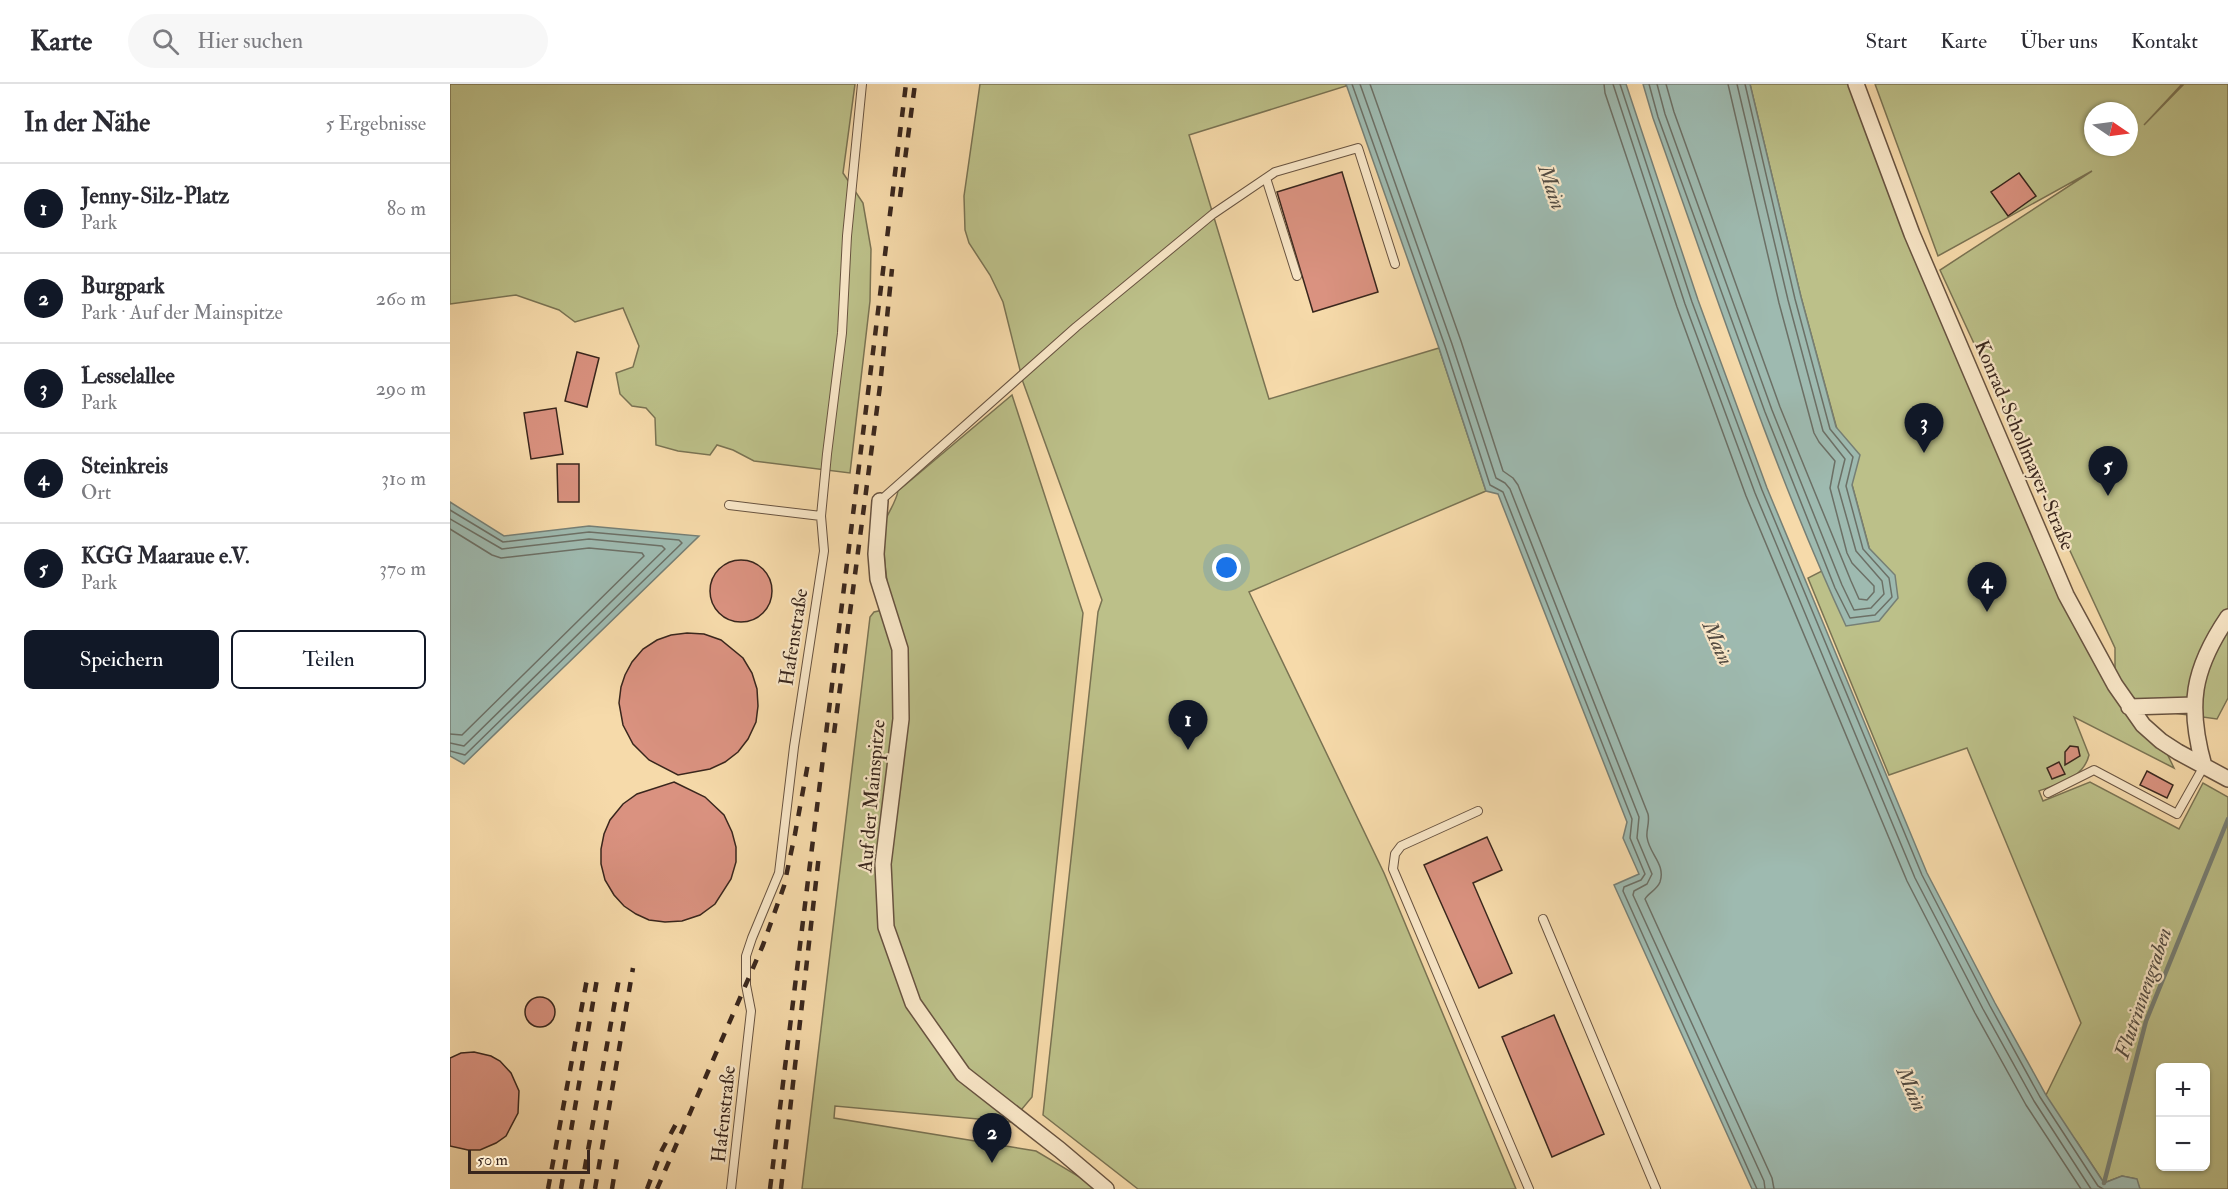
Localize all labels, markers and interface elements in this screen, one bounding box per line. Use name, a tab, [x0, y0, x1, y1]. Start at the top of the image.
search box	[128, 14, 548, 68]
text: Karte	[30, 24, 92, 59]
icon: search	[149, 25, 182, 58]
text: Hier suchen	[197, 27, 303, 55]
text: Start	[1865, 28, 1907, 55]
text: Karte	[1940, 28, 1987, 55]
text: Über uns	[2020, 28, 2098, 55]
text: Kontakt	[2131, 28, 2198, 55]
north arrow	[2084, 102, 2138, 156]
text: In der Nähe	[24, 107, 150, 139]
text: 5 Ergebnisse	[326, 111, 426, 136]
water label: Main	[1531, 159, 1572, 213]
text: Jenny-Silz-Platz	[81, 182, 229, 210]
text: 1	[40, 196, 47, 221]
text: 80 m	[387, 196, 426, 221]
text: Park	[81, 210, 117, 235]
text: Burgpark	[81, 272, 165, 300]
text: 2	[38, 286, 49, 311]
text: 260 m	[376, 286, 426, 311]
text: Park · Auf der Mainspitze	[81, 300, 283, 325]
street label: Konrad-Schollmayer-Straße	[1969, 336, 2080, 554]
text: Lesselallee	[81, 362, 175, 390]
text: 3	[40, 376, 47, 401]
text: 290 m	[376, 376, 426, 401]
text: Park	[81, 390, 117, 415]
pin: 3	[1904, 404, 1944, 453]
pin: 5	[2088, 446, 2128, 496]
text: Steinkreis	[81, 452, 168, 480]
text: 4	[38, 466, 49, 491]
text: 310 m	[381, 466, 426, 491]
text: Ort	[81, 480, 111, 505]
text: KGG Maaraue e.V.	[81, 542, 249, 570]
your location	[1212, 553, 1241, 582]
text: 5	[39, 556, 48, 581]
text: 370 m	[379, 556, 426, 581]
pin: 4	[1968, 562, 2006, 612]
text: Park	[81, 570, 117, 595]
street label: Hafenstraße	[773, 587, 813, 687]
water label: Main	[1695, 615, 1739, 670]
button: Speichern	[24, 630, 219, 689]
button: Teilen	[231, 630, 426, 689]
pin: 1	[1168, 700, 1208, 750]
street label: Auf der Mainspitze	[852, 719, 892, 875]
water label: Flutrinnengraben	[2108, 924, 2178, 1063]
water label: Main	[1889, 1061, 1933, 1116]
map controls	[2156, 1063, 2210, 1171]
button: +	[2156, 1063, 2210, 1117]
street label: Hafenstraße	[706, 1064, 741, 1164]
pin: 2	[972, 1114, 1012, 1163]
button: −	[2156, 1117, 2210, 1171]
scale bar	[468, 1147, 590, 1174]
text: 50 m	[477, 1150, 508, 1170]

